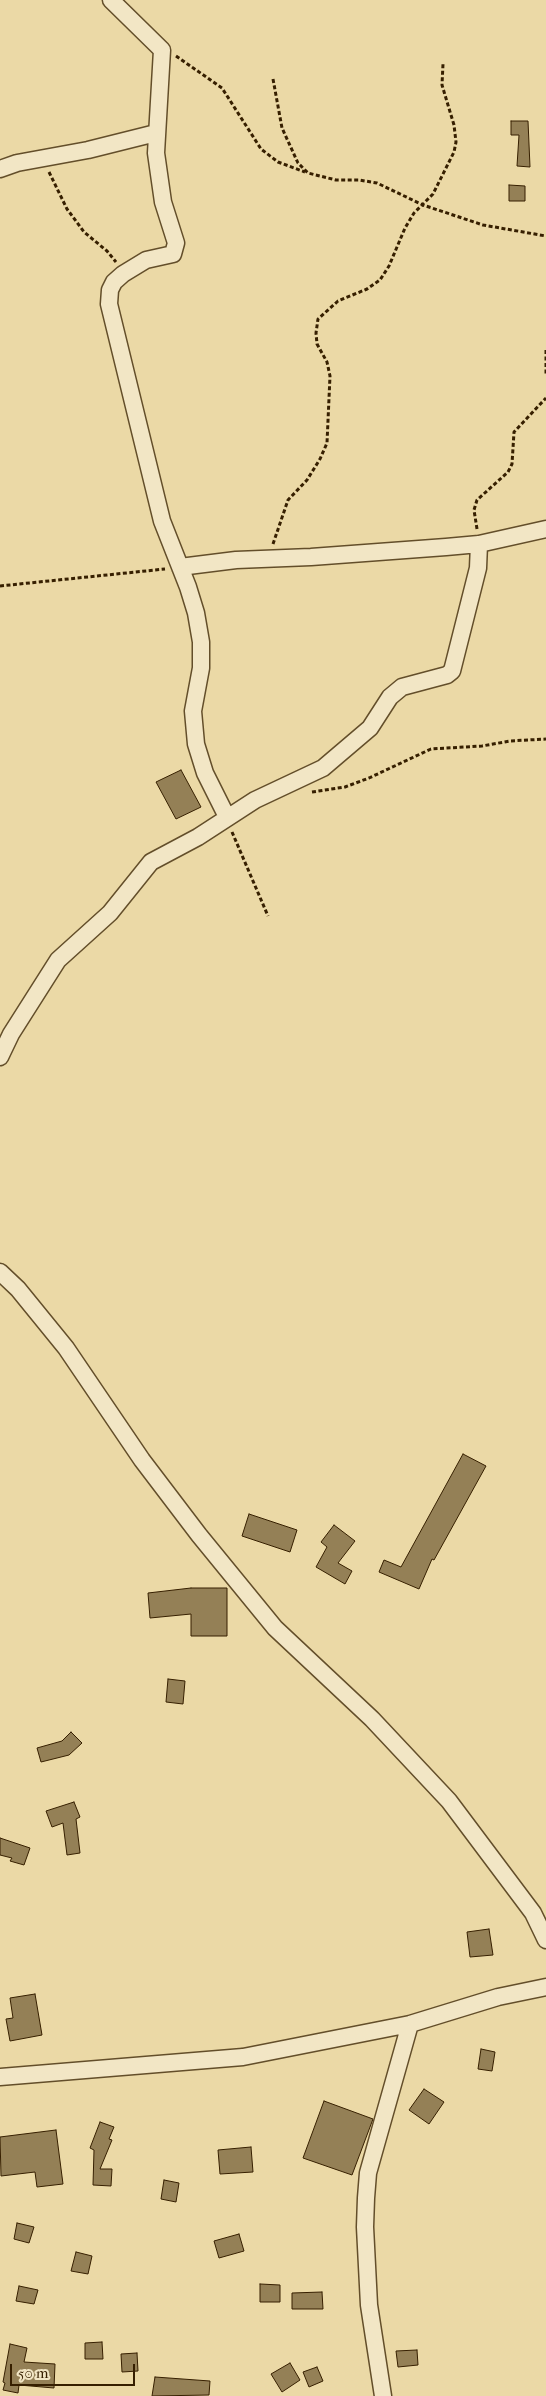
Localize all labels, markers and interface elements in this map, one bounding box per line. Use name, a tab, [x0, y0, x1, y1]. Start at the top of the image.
scale bar	[12, 2354, 138, 2386]
text: 50 m	[18, 2364, 48, 2382]

